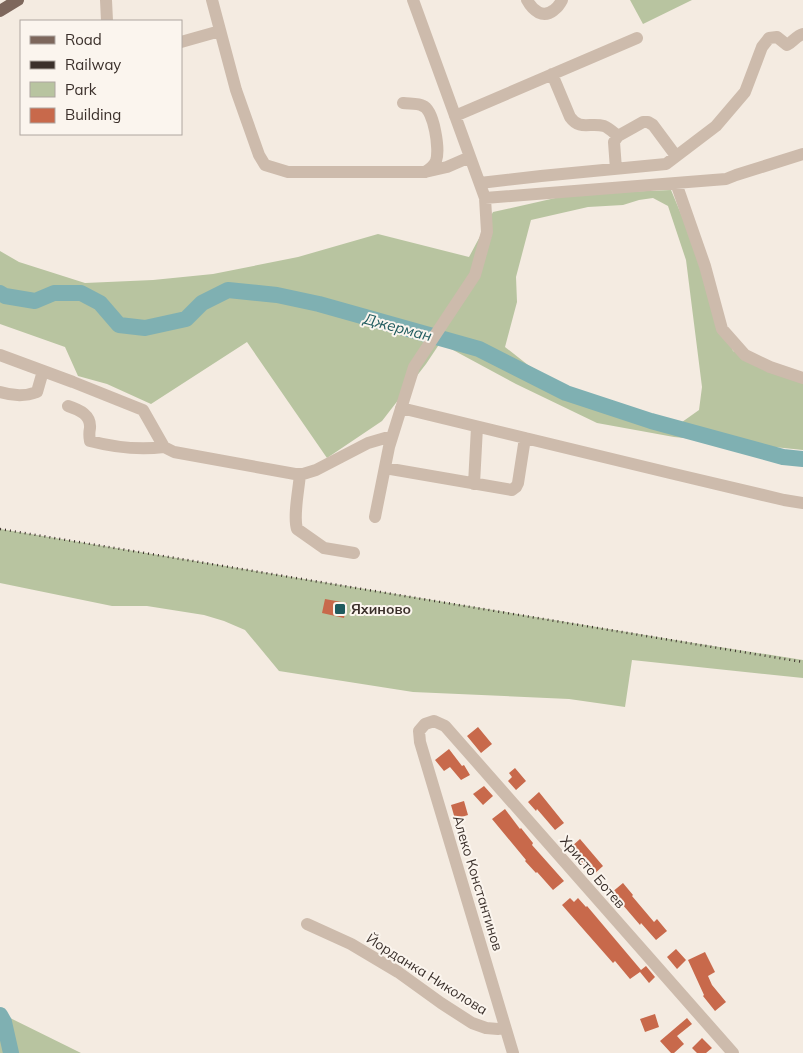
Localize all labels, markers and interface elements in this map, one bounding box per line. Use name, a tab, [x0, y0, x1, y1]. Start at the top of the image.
legend	[20, 20, 182, 135]
text: Road	[65, 30, 102, 49]
text: Railway	[65, 55, 121, 74]
text: Park	[65, 80, 97, 99]
text: Building	[65, 105, 121, 124]
water label: Джерман	[361, 309, 434, 345]
place label: Яхиново	[351, 600, 411, 618]
marker: Яхиново	[333, 602, 347, 616]
street label: Алеко Константинов	[449, 813, 507, 953]
street label: Христо Ботев	[556, 832, 630, 912]
street label: Йорданка Николова	[363, 929, 491, 1019]

